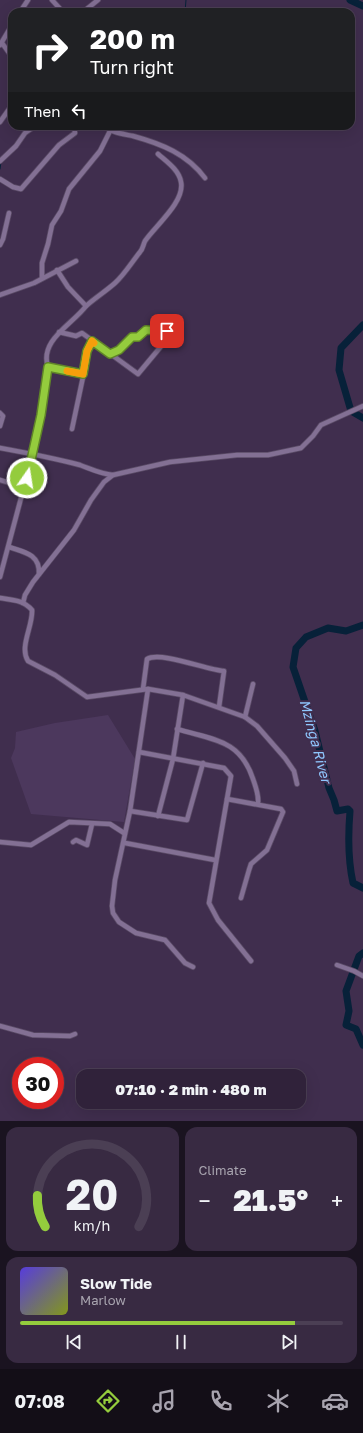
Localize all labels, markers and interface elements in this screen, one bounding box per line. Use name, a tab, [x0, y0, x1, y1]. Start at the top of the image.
text: 200 m	[90, 22, 175, 55]
icon: right	[24, 24, 76, 76]
text: Turn right	[90, 56, 174, 78]
icon: left	[68, 100, 90, 122]
text: Then	[24, 102, 60, 120]
pin	[150, 314, 184, 348]
icon: arrive	[156, 320, 178, 342]
position arrow	[6, 457, 48, 499]
water label: Mzinga River	[297, 697, 336, 787]
speed limit sign: 30	[12, 1057, 64, 1109]
text: 07:10 · 2 min · 480 m	[115, 1080, 267, 1098]
text: Climate	[199, 1162, 246, 1178]
text: 20	[66, 1169, 118, 1219]
text: 21.5°	[233, 1182, 308, 1218]
text: −	[199, 1187, 211, 1214]
text: +	[331, 1187, 343, 1214]
text: km/h	[74, 1217, 110, 1234]
text: Slow Tide	[80, 1274, 152, 1292]
text: Marlow	[80, 1292, 126, 1308]
icon: previous	[63, 1331, 85, 1353]
icon: pause	[170, 1331, 192, 1353]
icon: next	[278, 1331, 300, 1353]
icon: directions	[94, 1387, 122, 1415]
icon: music	[150, 1387, 178, 1415]
icon: phone	[207, 1387, 235, 1415]
icon: climate	[264, 1387, 292, 1415]
icon: car	[321, 1387, 349, 1415]
text: 07:08	[14, 1390, 65, 1412]

